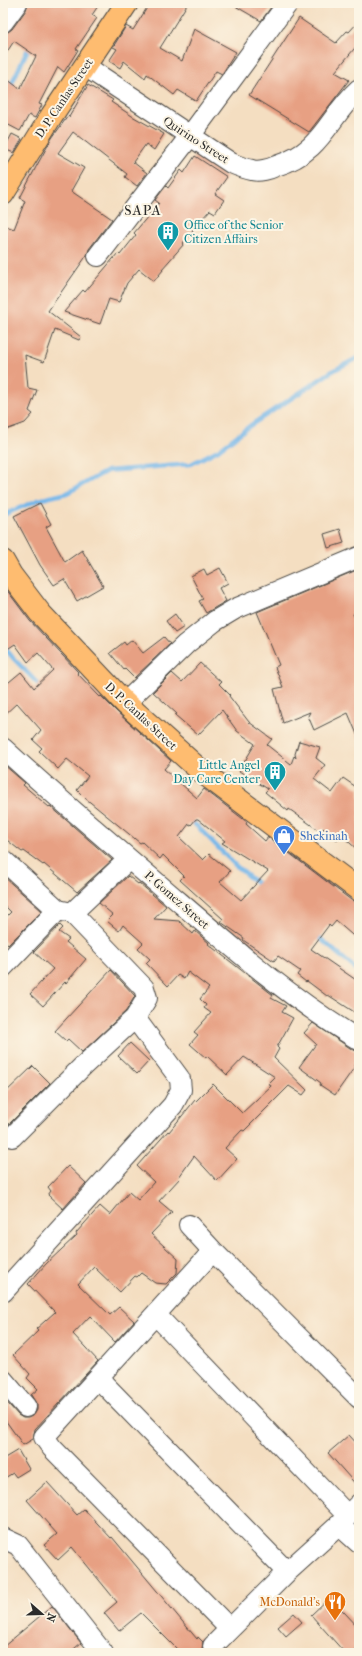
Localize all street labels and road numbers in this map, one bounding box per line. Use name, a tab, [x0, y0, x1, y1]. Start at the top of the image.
street label: D. P. Canlas Street	[32, 55, 96, 141]
street label: Quirino Street	[161, 114, 232, 167]
street label: D. P. Canlas Street	[102, 679, 180, 753]
street label: P. Gomez Street	[142, 868, 213, 932]

